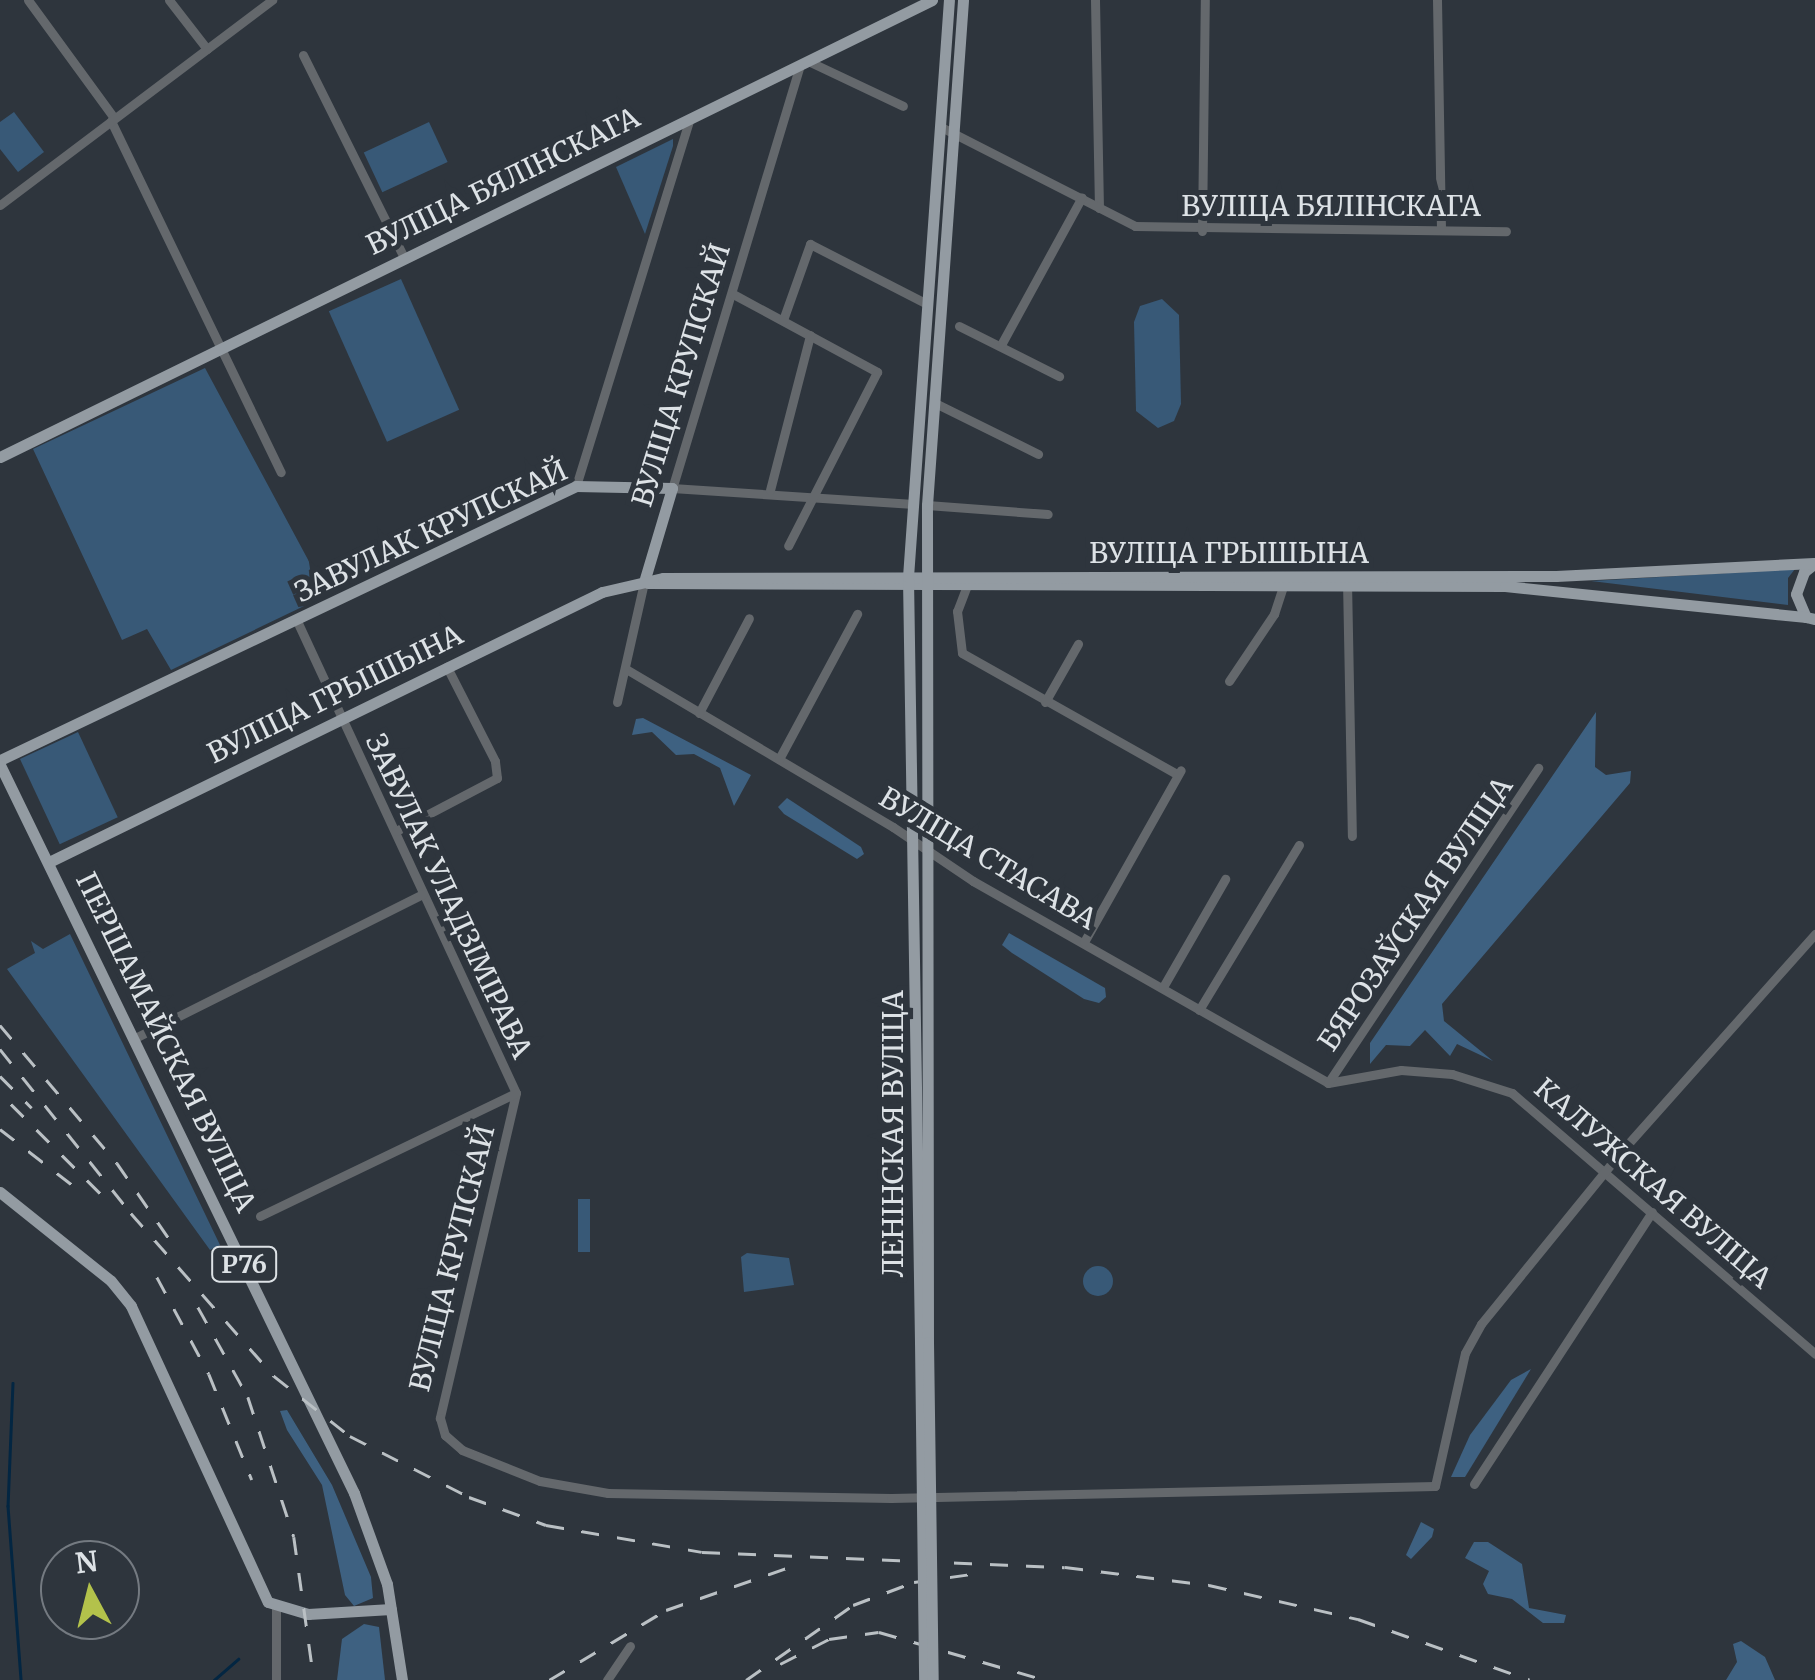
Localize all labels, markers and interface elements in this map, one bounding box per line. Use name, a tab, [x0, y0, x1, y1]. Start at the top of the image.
street label: ВУЛІЦА БЯЛІНСКАГА	[361, 100, 645, 262]
street label: ВУЛІЦА БЯЛІНСКАГА	[1181, 189, 1481, 223]
street label: ВУЛІЦА КРУПСКАЙ	[625, 239, 737, 511]
street label: ЗАВУЛАК КРУПСКАЙ	[289, 453, 573, 609]
street label: ВУЛІЦА ГРЫШЫНА	[1089, 536, 1369, 570]
street label: ВУЛІЦА ГРЫШЫНА	[202, 618, 468, 770]
street label: ЗАВУЛАК УЛАДЗІМІРАВА	[359, 729, 539, 1063]
street label: БЯРОЗАЎСКАЯ ВУЛІЦА	[1311, 771, 1519, 1057]
street label: ВУЛІЦА СТАСАВА	[874, 780, 1102, 936]
street label: ПЕРШАМАЙСКАЯ ВУЛІЦА	[69, 867, 263, 1217]
street label: ЛЕНІНСКАЯ ВУЛІЦА	[876, 991, 910, 1277]
street label: КАЛУЖСКАЯ ВУЛІЦА	[1528, 1071, 1778, 1295]
street label: ВУЛІЦА КРУПСКАЙ	[403, 1121, 501, 1395]
road number: Р76	[209, 1244, 279, 1284]
north arrow	[40, 1540, 140, 1640]
text: N	[73, 1543, 100, 1581]

